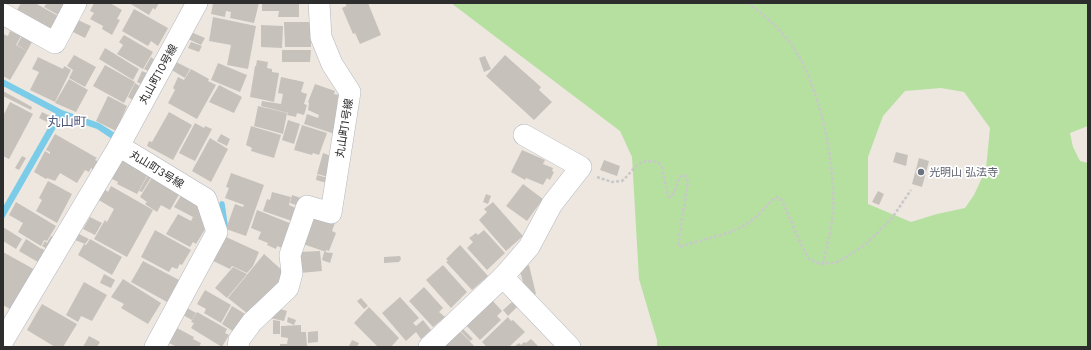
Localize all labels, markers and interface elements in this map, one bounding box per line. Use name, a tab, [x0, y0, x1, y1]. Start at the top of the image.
street label: 丸山町10号線	[135, 41, 181, 107]
street label: 丸山町1号線	[331, 97, 357, 159]
district label: 丸山町	[47, 112, 87, 131]
street label: 丸山町3号線	[127, 146, 187, 192]
place label: 光明山 弘法寺	[929, 164, 998, 180]
marker: 光明山 弘法寺	[916, 167, 926, 177]

